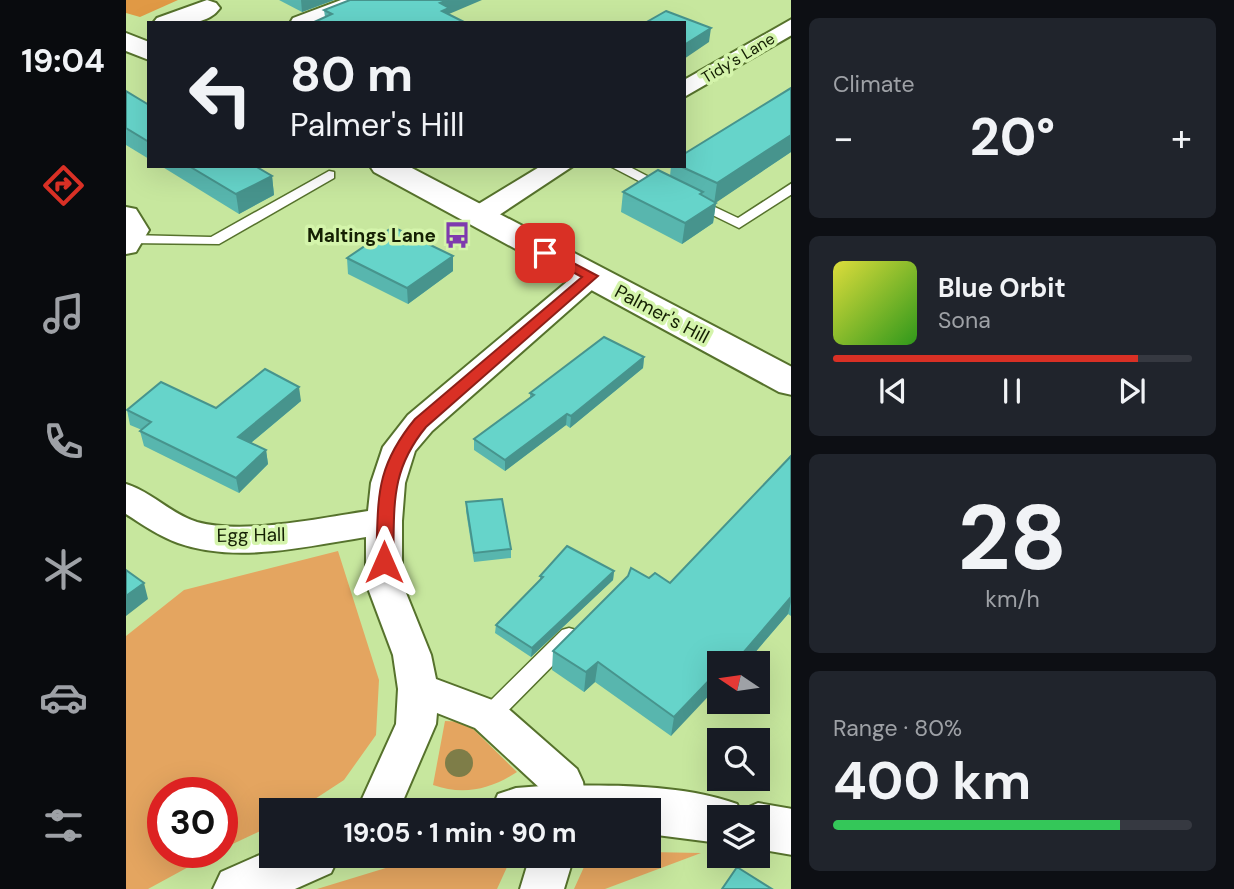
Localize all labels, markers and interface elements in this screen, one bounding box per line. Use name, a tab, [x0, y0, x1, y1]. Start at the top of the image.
street label: Tidy's Lane	[697, 28, 779, 88]
text: 19:04	[21, 40, 105, 82]
text: 80 m	[290, 42, 413, 106]
icon: left	[175, 49, 266, 140]
text: Climate	[833, 69, 915, 99]
text: 20°	[970, 103, 1055, 171]
text: Palmer's Hill	[290, 104, 464, 146]
text: −	[833, 113, 854, 163]
text: +	[1171, 113, 1192, 163]
icon: directions	[39, 161, 88, 210]
bus stop icon: Maltings Lane	[442, 220, 472, 250]
place label: Maltings Lane	[307, 223, 436, 248]
pin	[515, 223, 575, 283]
icon: arrive	[526, 234, 564, 272]
text: Blue Orbit	[938, 271, 1066, 305]
street label: Palmer's Hill	[610, 279, 714, 349]
icon: music	[39, 289, 88, 338]
text: Sona	[938, 305, 991, 335]
icon: previous	[874, 372, 912, 410]
icon: pause	[993, 372, 1031, 410]
icon: next	[1113, 372, 1151, 410]
icon: phone	[39, 417, 88, 466]
text: 28	[958, 479, 1067, 597]
street label: Egg Hall	[216, 522, 286, 548]
position arrow	[347, 525, 421, 599]
icon: climate	[39, 545, 88, 594]
text: km/h	[985, 584, 1040, 614]
north arrow	[707, 651, 770, 714]
map controls	[707, 651, 770, 868]
icon: car	[39, 673, 88, 722]
text: Range · 80%	[833, 713, 962, 743]
button: search	[707, 728, 770, 791]
text: 400 km	[833, 747, 1031, 815]
speed limit sign: 30	[147, 777, 238, 868]
icon: filters	[39, 801, 88, 850]
button: layers	[707, 805, 770, 868]
text: 19:05 · 1 min · 90 m	[343, 816, 577, 850]

